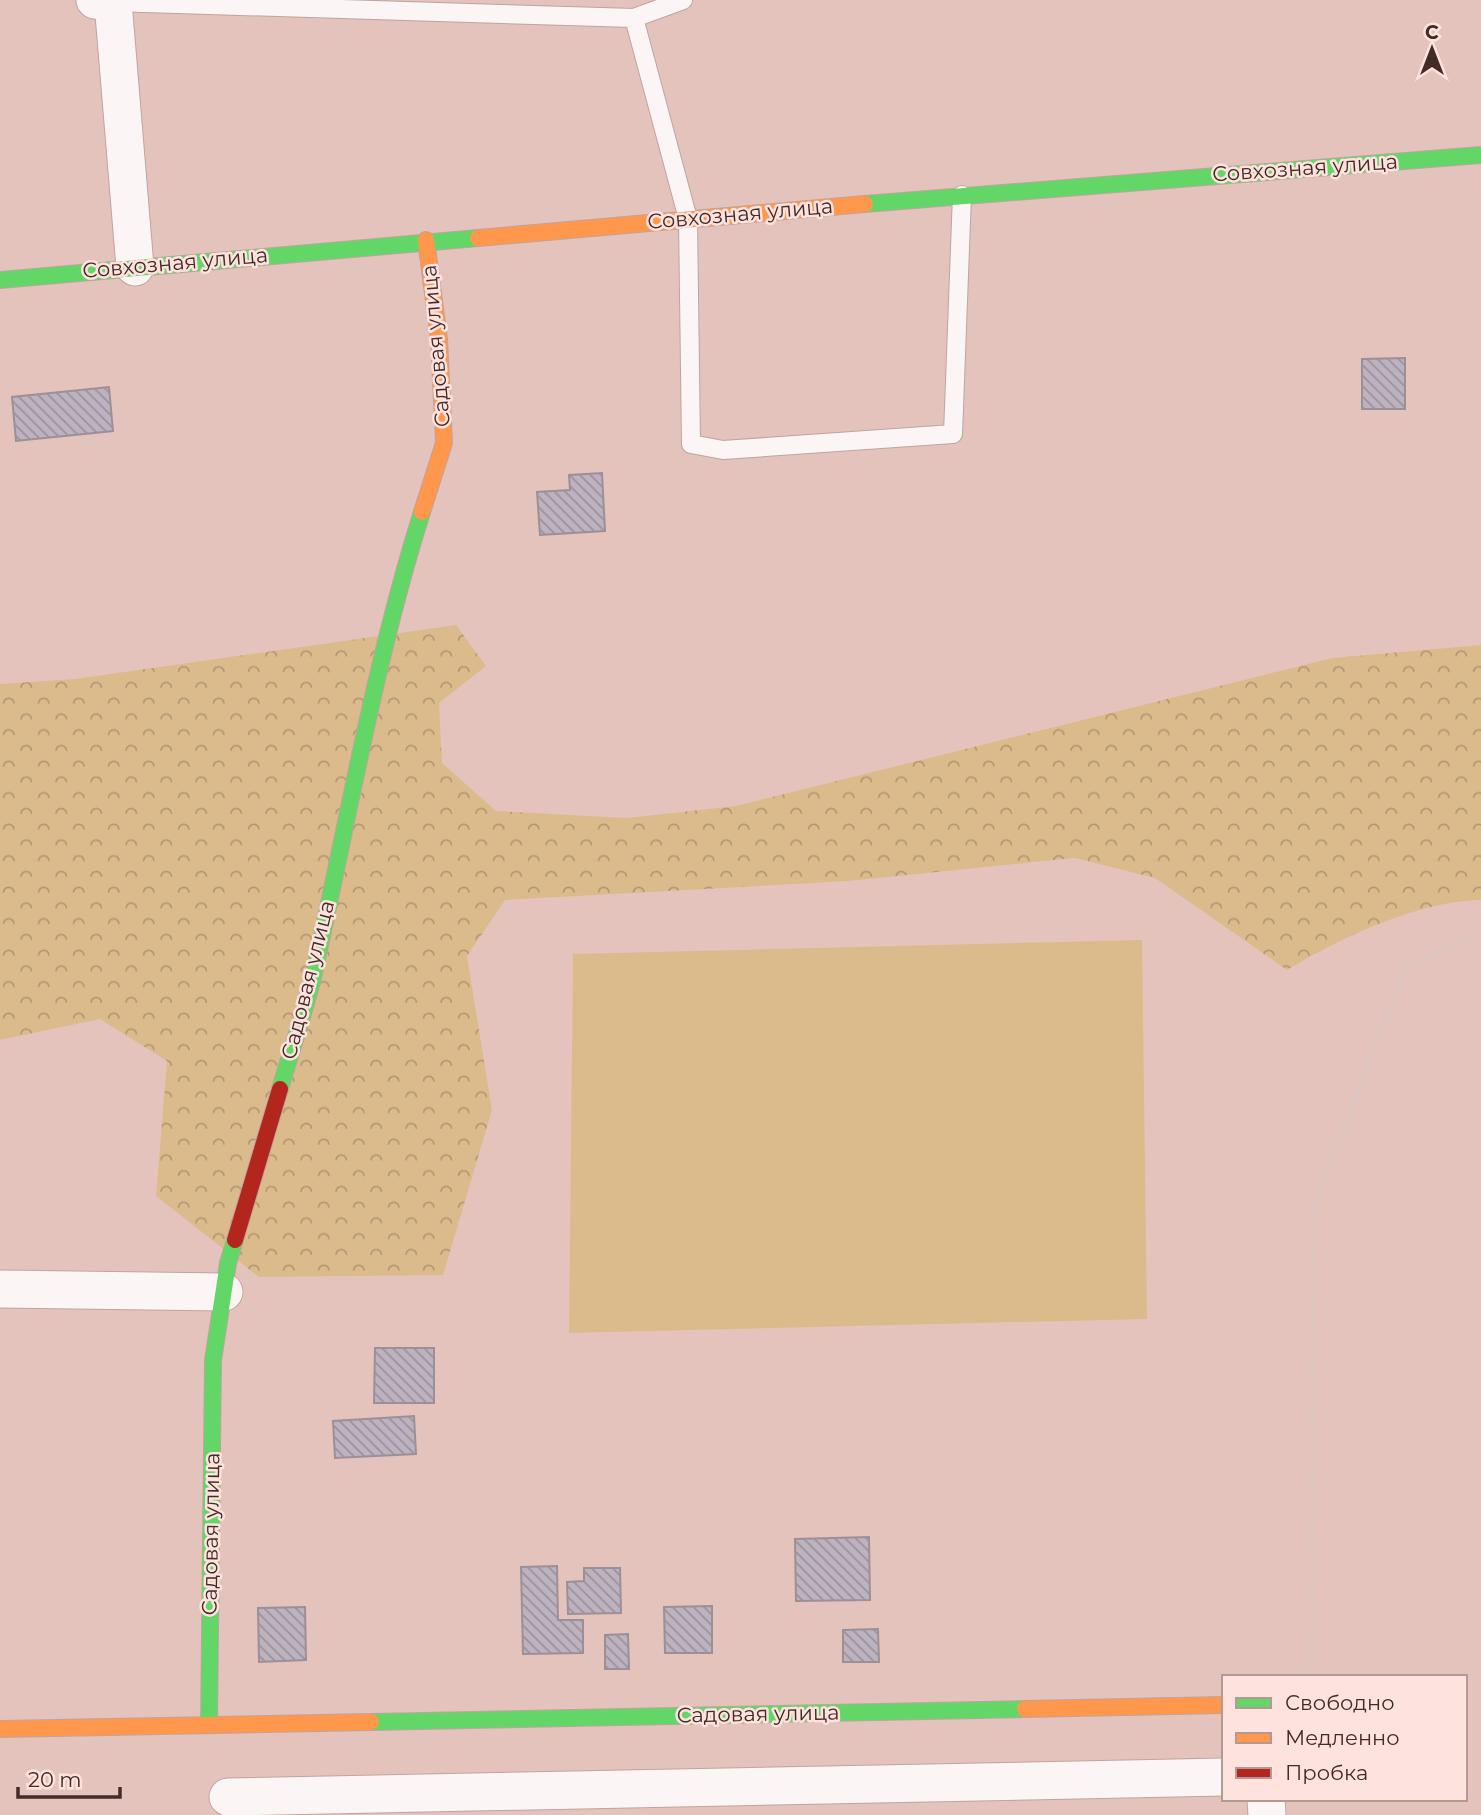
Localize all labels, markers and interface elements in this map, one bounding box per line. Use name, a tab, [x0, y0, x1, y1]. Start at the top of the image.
north arrow	[1397, 14, 1467, 84]
text: С	[1425, 21, 1439, 44]
street label: Совхозная улица	[1211, 149, 1399, 186]
street label: Совхозная улица	[646, 193, 834, 234]
street label: Совхозная улица	[81, 242, 269, 283]
street label: Садовая улица	[416, 264, 455, 428]
street label: Садовая улица	[276, 898, 339, 1062]
street label: Садовая улица	[197, 1452, 224, 1616]
legend	[1222, 1675, 1467, 1801]
text: Свободно	[1285, 1690, 1395, 1715]
street label: Садовая улица	[676, 1700, 840, 1727]
text: Медленно	[1285, 1725, 1400, 1750]
scale bar	[18, 1756, 119, 1800]
text: Пробка	[1285, 1760, 1368, 1785]
text: 20 m	[28, 1767, 82, 1792]

